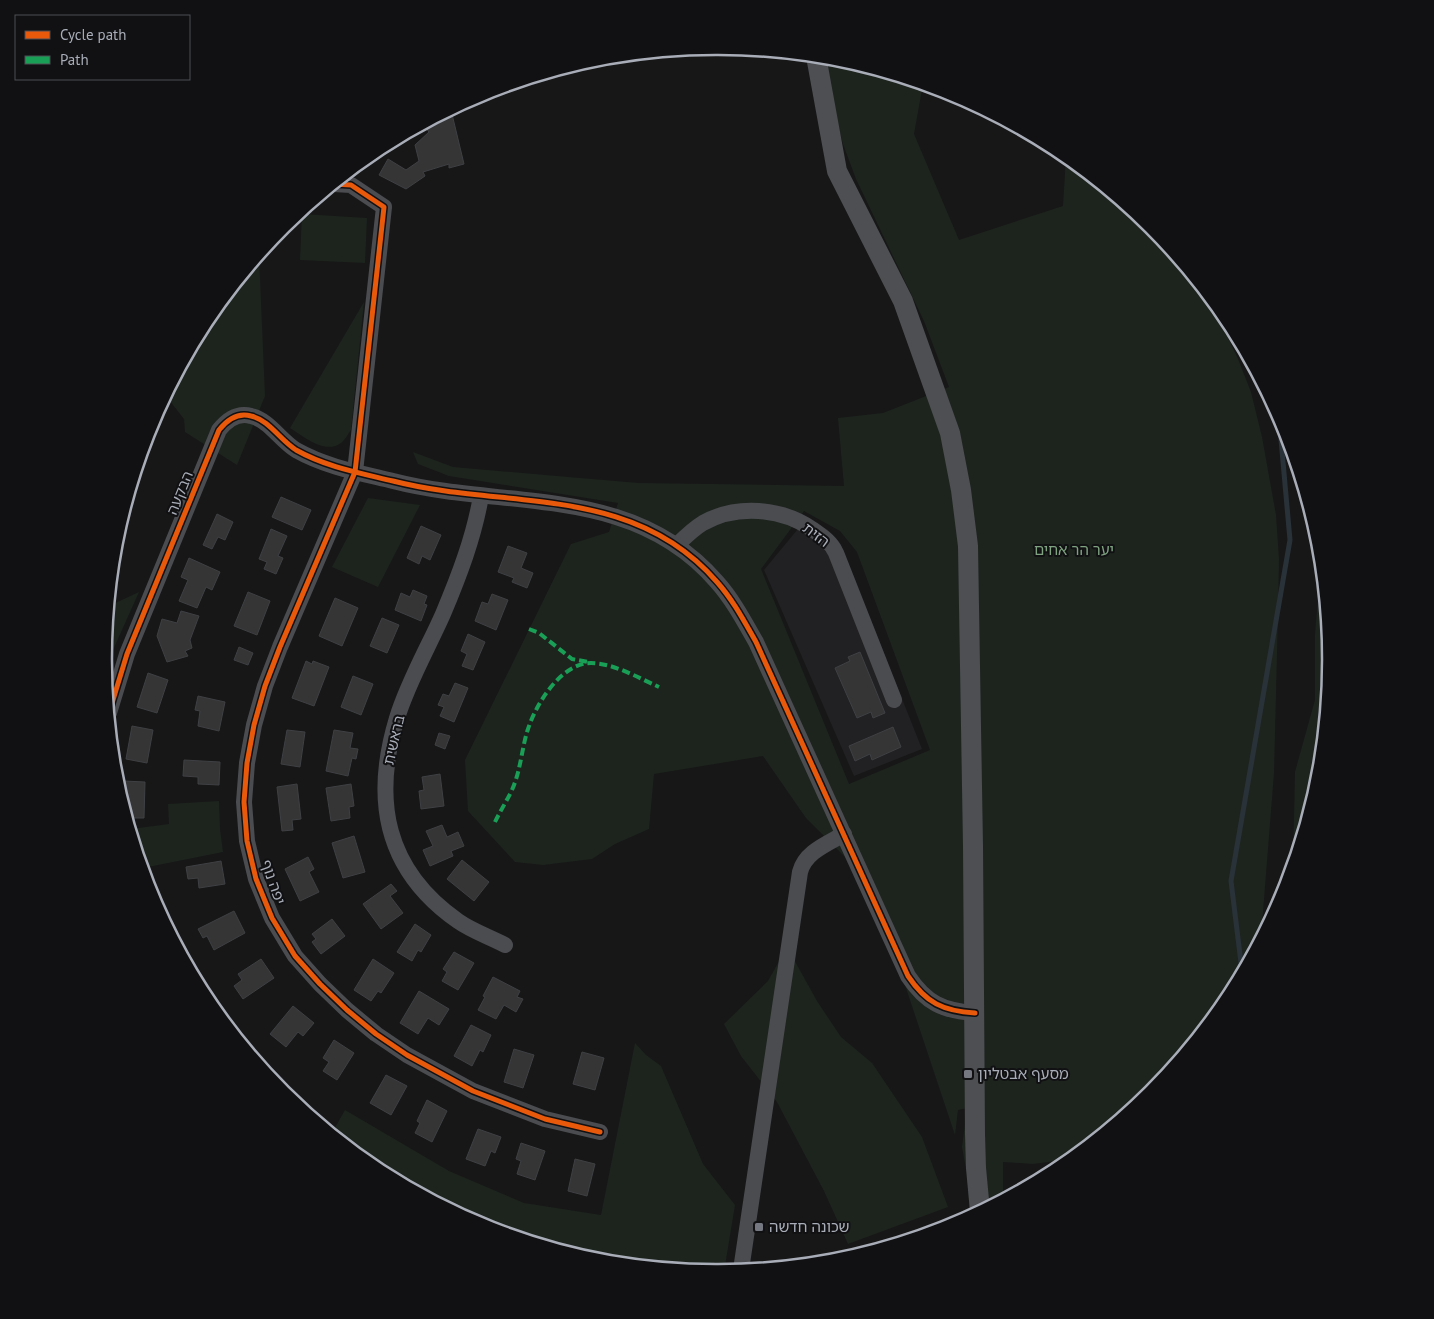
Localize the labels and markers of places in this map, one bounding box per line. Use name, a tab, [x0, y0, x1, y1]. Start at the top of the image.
place label: מסעף אבטליון	[978, 1064, 1069, 1083]
marker: מסעף אבטליון	[962, 1068, 974, 1080]
place label: שכונה חדשה	[769, 1217, 849, 1236]
marker: שכונה חדשה	[753, 1221, 765, 1233]

